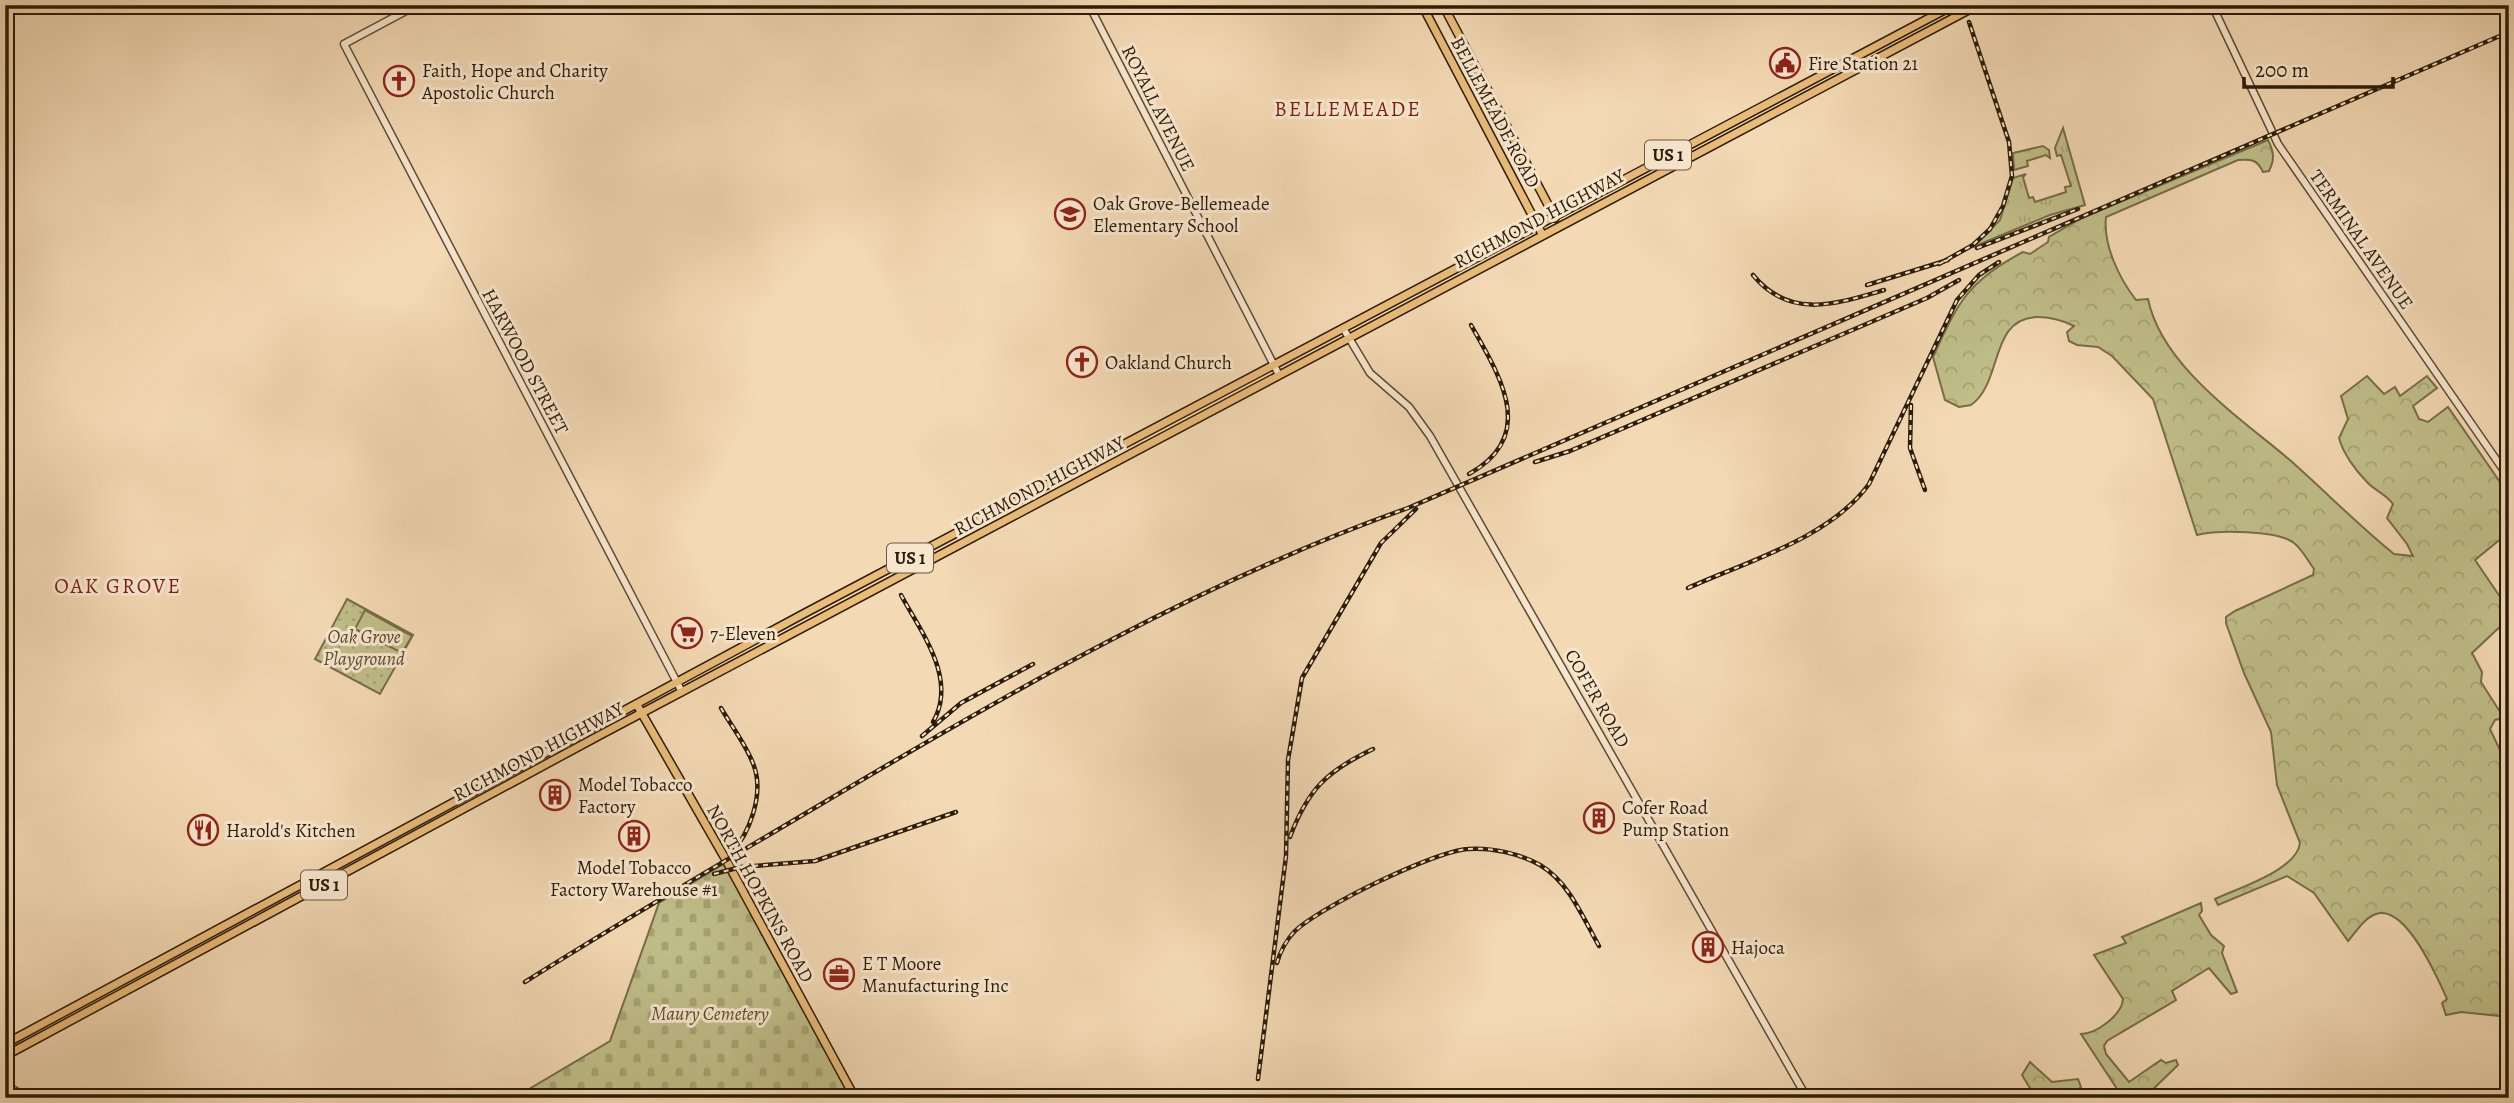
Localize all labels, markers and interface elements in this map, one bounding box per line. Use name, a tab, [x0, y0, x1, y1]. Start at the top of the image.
street label: BELLEMEADE ROAD	[1444, 32, 1546, 193]
street label: ROYALL AVENUE	[1115, 41, 1201, 176]
public building icon: Fire Station 21	[1768, 46, 1802, 80]
scale bar	[2244, 46, 2393, 90]
place label: Fire Station 21	[1808, 51, 1919, 77]
text: 200 m	[2255, 56, 2309, 84]
place label: Faith, Hope and Charity Apostolic Church	[421, 58, 608, 106]
church icon: Faith, Hope and Charity Apostolic Church	[382, 64, 416, 98]
district label: BELLEMEADE	[1274, 95, 1422, 123]
road number: US 1	[1645, 140, 1691, 170]
street label: RICHMOND HIGHWAY	[1449, 162, 1630, 275]
street label: TERMINAL AVENUE	[2303, 165, 2419, 315]
place label: Oak Grove-Bellemeade Elementary School	[1093, 191, 1269, 239]
school or university icon: Oak Grove-Bellemeade Elementary School	[1053, 197, 1087, 231]
street label: HARWOOD STREET	[476, 284, 575, 440]
church icon: Oakland Church	[1065, 345, 1099, 379]
place label: Oakland Church	[1105, 350, 1232, 376]
street label: RICHMOND HIGHWAY	[949, 429, 1130, 542]
road number: US 1	[887, 544, 933, 572]
district label: OAK GROVE	[54, 572, 182, 600]
supermarket icon: 7-Eleven	[670, 616, 704, 650]
place label: 7-Eleven	[710, 621, 776, 647]
park label: Oak Grove Playground	[323, 624, 405, 672]
street label: COFER ROAD	[1558, 644, 1636, 753]
street label: RICHMOND HIGHWAY	[448, 695, 629, 808]
place label: Model Tobacco Factory	[578, 772, 693, 820]
building icon: Model Tobacco Factory	[538, 778, 572, 812]
place label: Cofer Road Pump Station	[1622, 795, 1729, 843]
street label: NORTH HOPKINS ROAD	[700, 800, 820, 987]
building icon: Cofer Road Pump Station	[1582, 801, 1616, 835]
restaurant icon: Harold's Kitchen	[186, 813, 220, 847]
place label: Harold's Kitchen	[226, 818, 356, 844]
building icon: Model Tobacco Factory Warehouse #1	[617, 819, 651, 853]
place label: Model Tobacco Factory Warehouse #1	[550, 855, 718, 903]
road number: US 1	[301, 870, 347, 900]
building icon: Hajoca	[1691, 930, 1725, 964]
place label: Hajoca	[1731, 935, 1785, 961]
place label: E T Moore Manufacturing Inc	[862, 951, 1008, 999]
office icon: E T Moore Manufacturing Inc	[822, 957, 856, 991]
park label: Maury Cemetery	[651, 1001, 769, 1027]

